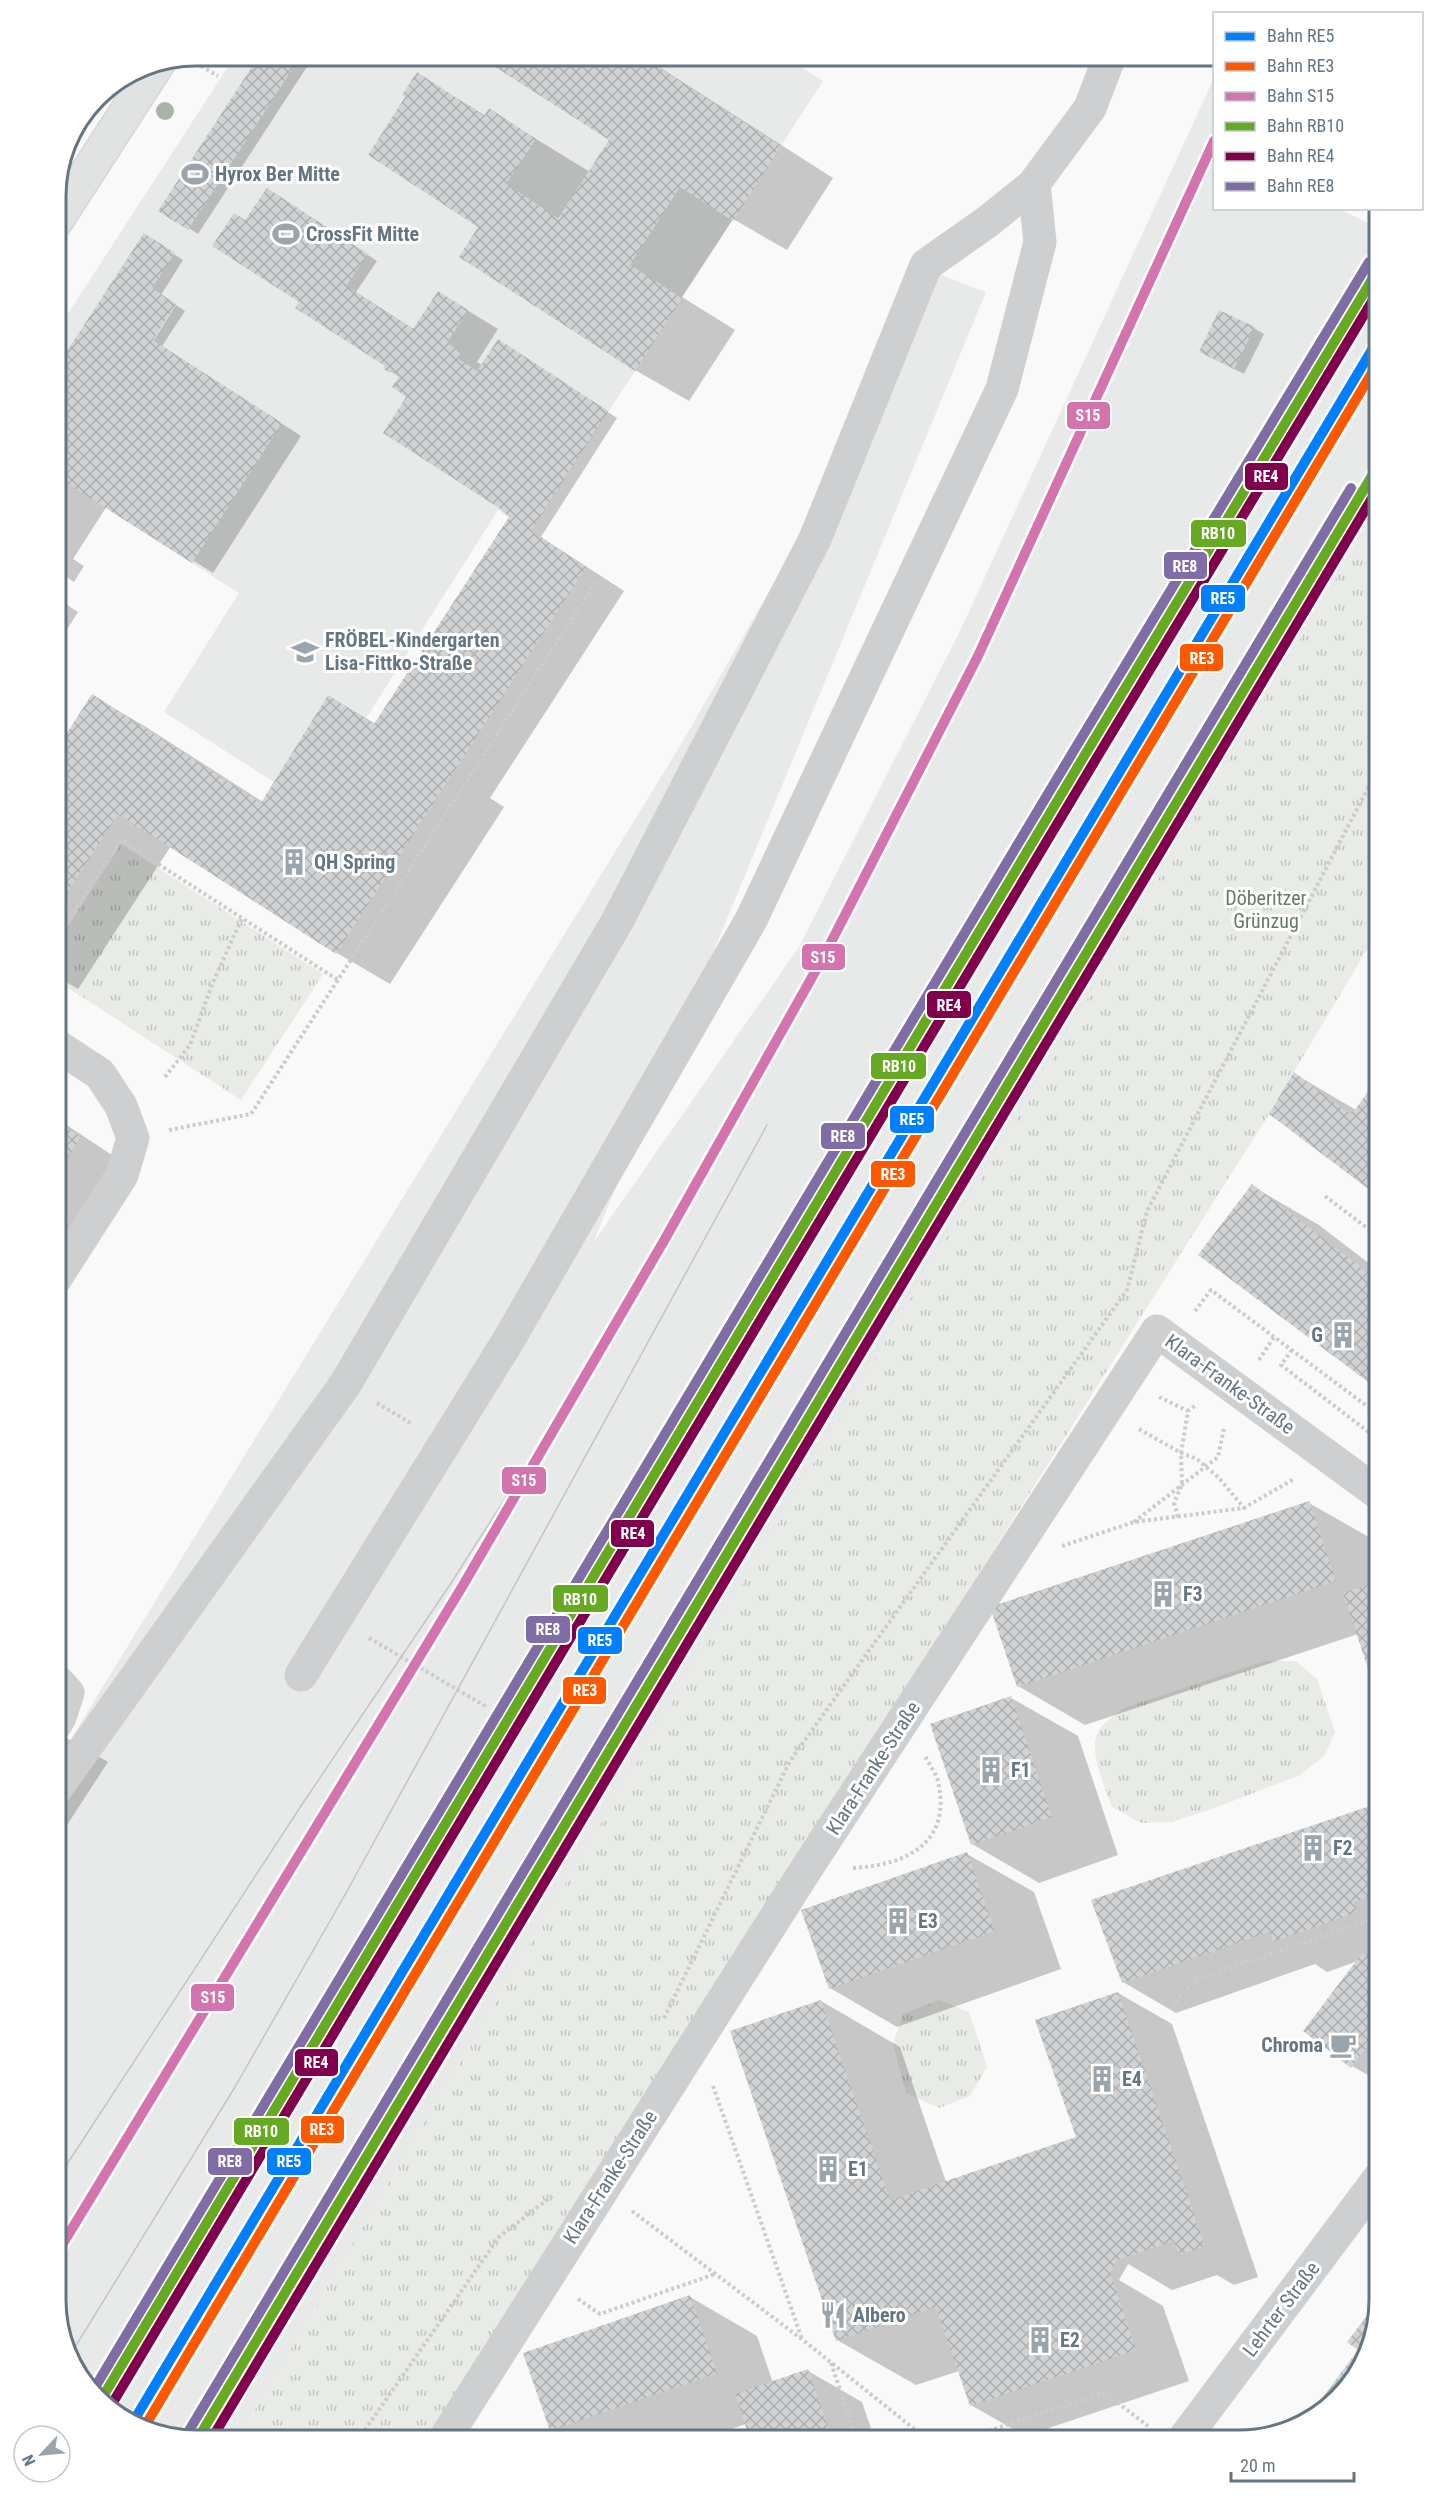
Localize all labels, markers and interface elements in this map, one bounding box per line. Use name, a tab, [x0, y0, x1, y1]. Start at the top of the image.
legend	[1213, 12, 1423, 210]
text: Bahn RE5	[1267, 25, 1334, 46]
text: Bahn RE3	[1267, 55, 1334, 76]
text: Bahn S15	[1267, 85, 1334, 106]
text: Bahn RB10	[1267, 115, 1344, 136]
text: Bahn RE4	[1267, 145, 1334, 166]
sports icon: Hyrox Ber Mitte	[180, 159, 210, 189]
place label: Hyrox Ber Mitte	[215, 162, 340, 186]
text: Bahn RE8	[1267, 175, 1334, 196]
sports icon: CrossFit Mitte	[271, 219, 301, 249]
place label: CrossFit Mitte	[306, 222, 419, 246]
line badge: S15	[1066, 401, 1111, 430]
text: S15	[1076, 406, 1100, 425]
line badge: RE4	[1244, 462, 1289, 491]
text: RE4	[1254, 467, 1278, 486]
line badge: RB10	[1190, 519, 1247, 548]
text: RB10	[1201, 524, 1235, 543]
line badge: RE8	[1163, 551, 1208, 580]
text: RE8	[1173, 557, 1197, 576]
line badge: RE5	[1200, 584, 1246, 613]
text: RE5	[1211, 589, 1235, 608]
place label: FRÖBEL-Kindergarten Lisa-Fittko-Straße	[325, 628, 500, 675]
school or university icon: FRÖBEL-Kindergarten Lisa-Fittko-Straße	[290, 637, 320, 667]
line badge: RE3	[1179, 643, 1224, 672]
text: RE3	[1190, 649, 1214, 668]
building icon: QH Spring	[279, 847, 309, 877]
place label: QH Spring	[314, 850, 395, 874]
park label: Döberitzer Grünzug	[1225, 886, 1307, 933]
line badge: S15	[801, 943, 846, 971]
text: S15	[811, 948, 835, 967]
line badge: RE4	[926, 990, 972, 1019]
text: RE4	[937, 996, 961, 1015]
line badge: RB10	[870, 1052, 927, 1080]
text: RB10	[882, 1057, 916, 1076]
line badge: RE5	[889, 1105, 935, 1134]
text: RE5	[900, 1110, 924, 1129]
line badge: RE8	[820, 1122, 866, 1150]
text: RE8	[831, 1127, 855, 1146]
line badge: RE3	[870, 1160, 916, 1188]
text: RE3	[881, 1165, 905, 1184]
building icon: G	[1328, 1320, 1358, 1350]
place label: G	[1311, 1323, 1323, 1347]
street label: Klara-Franke-Straße	[1161, 1329, 1299, 1439]
line badge: S15	[501, 1466, 547, 1495]
text: S15	[512, 1471, 536, 1490]
line badge: RE4	[610, 1519, 655, 1548]
text: RE4	[621, 1524, 645, 1543]
building icon: F3	[1148, 1579, 1178, 1609]
place label: F3	[1183, 1582, 1203, 1606]
line badge: RB10	[552, 1584, 609, 1613]
text: RB10	[563, 1590, 597, 1609]
line badge: RE8	[525, 1615, 571, 1644]
text: RE8	[536, 1620, 560, 1639]
line badge: RE5	[577, 1626, 623, 1655]
text: RE5	[588, 1631, 612, 1650]
line badge: RE3	[562, 1676, 607, 1705]
text: RE3	[573, 1681, 597, 1700]
street label: Klara-Franke-Straße	[821, 1697, 925, 1839]
building icon: F1	[976, 1755, 1006, 1785]
place label: F1	[1011, 1758, 1031, 1782]
building icon: F2	[1298, 1833, 1328, 1863]
place label: F2	[1333, 1836, 1353, 1860]
building icon: E3	[883, 1906, 913, 1936]
place label: E3	[918, 1909, 938, 1933]
line badge: S15	[190, 1983, 235, 2012]
text: S15	[201, 1988, 225, 2007]
cafe icon: Chroma	[1328, 2030, 1358, 2060]
place label: Chroma	[1261, 2033, 1323, 2057]
line badge: RE4	[294, 2048, 339, 2077]
text: RE4	[304, 2053, 328, 2072]
building icon: E4	[1087, 2064, 1117, 2094]
place label: E4	[1122, 2067, 1142, 2091]
street label: Klara-Franke-Straße	[558, 2106, 662, 2248]
line badge: RE3	[300, 2115, 345, 2144]
line badge: RB10	[233, 2117, 290, 2146]
text: RE3	[310, 2120, 334, 2139]
text: RB10	[244, 2122, 278, 2141]
line badge: RE8	[207, 2147, 253, 2176]
line badge: RE5	[266, 2147, 312, 2176]
text: RE8	[218, 2152, 242, 2171]
text: RE5	[277, 2152, 301, 2171]
building icon: E1	[813, 2154, 843, 2184]
place label: E1	[848, 2157, 868, 2181]
street label: Lehrter Straße	[1238, 2257, 1324, 2361]
restaurant icon: Albero	[818, 2300, 848, 2330]
place label: Albero	[853, 2303, 906, 2327]
building icon: E2	[1025, 2325, 1055, 2355]
place label: E2	[1060, 2328, 1080, 2352]
north arrow	[12, 2424, 72, 2484]
scale bar	[1231, 2445, 1354, 2483]
text: N	[18, 2452, 40, 2469]
text: 20 m	[1240, 2455, 1275, 2476]

